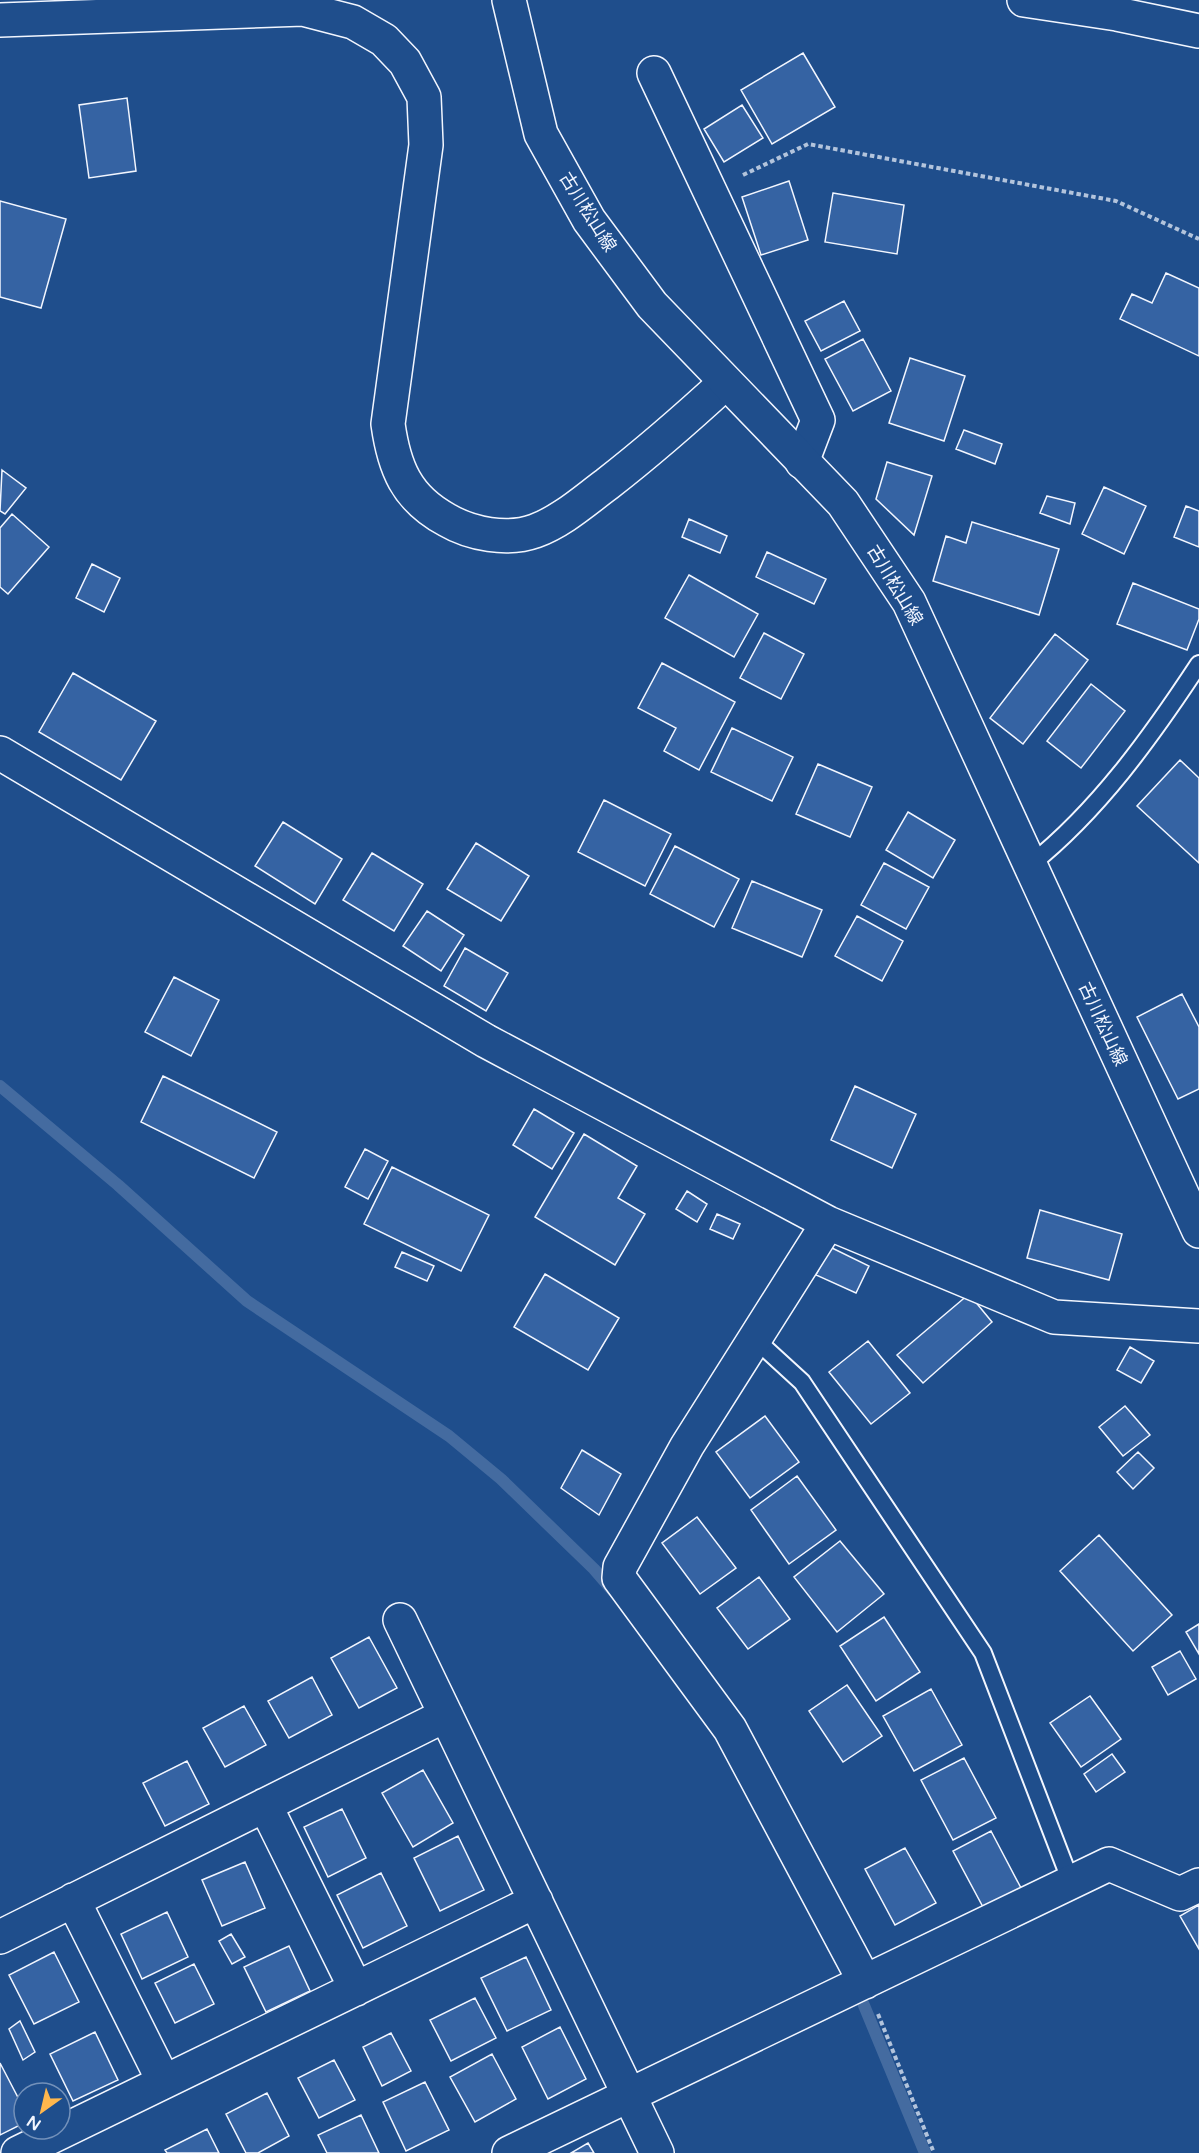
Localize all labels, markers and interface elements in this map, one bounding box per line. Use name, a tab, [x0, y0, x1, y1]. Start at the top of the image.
street label: 古川松山線	[555, 168, 621, 256]
street label: 古川松山線	[862, 541, 928, 629]
street label: 古川松山線	[1074, 979, 1132, 1069]
north arrow	[12, 2081, 72, 2141]
text: N	[23, 2111, 45, 2134]

